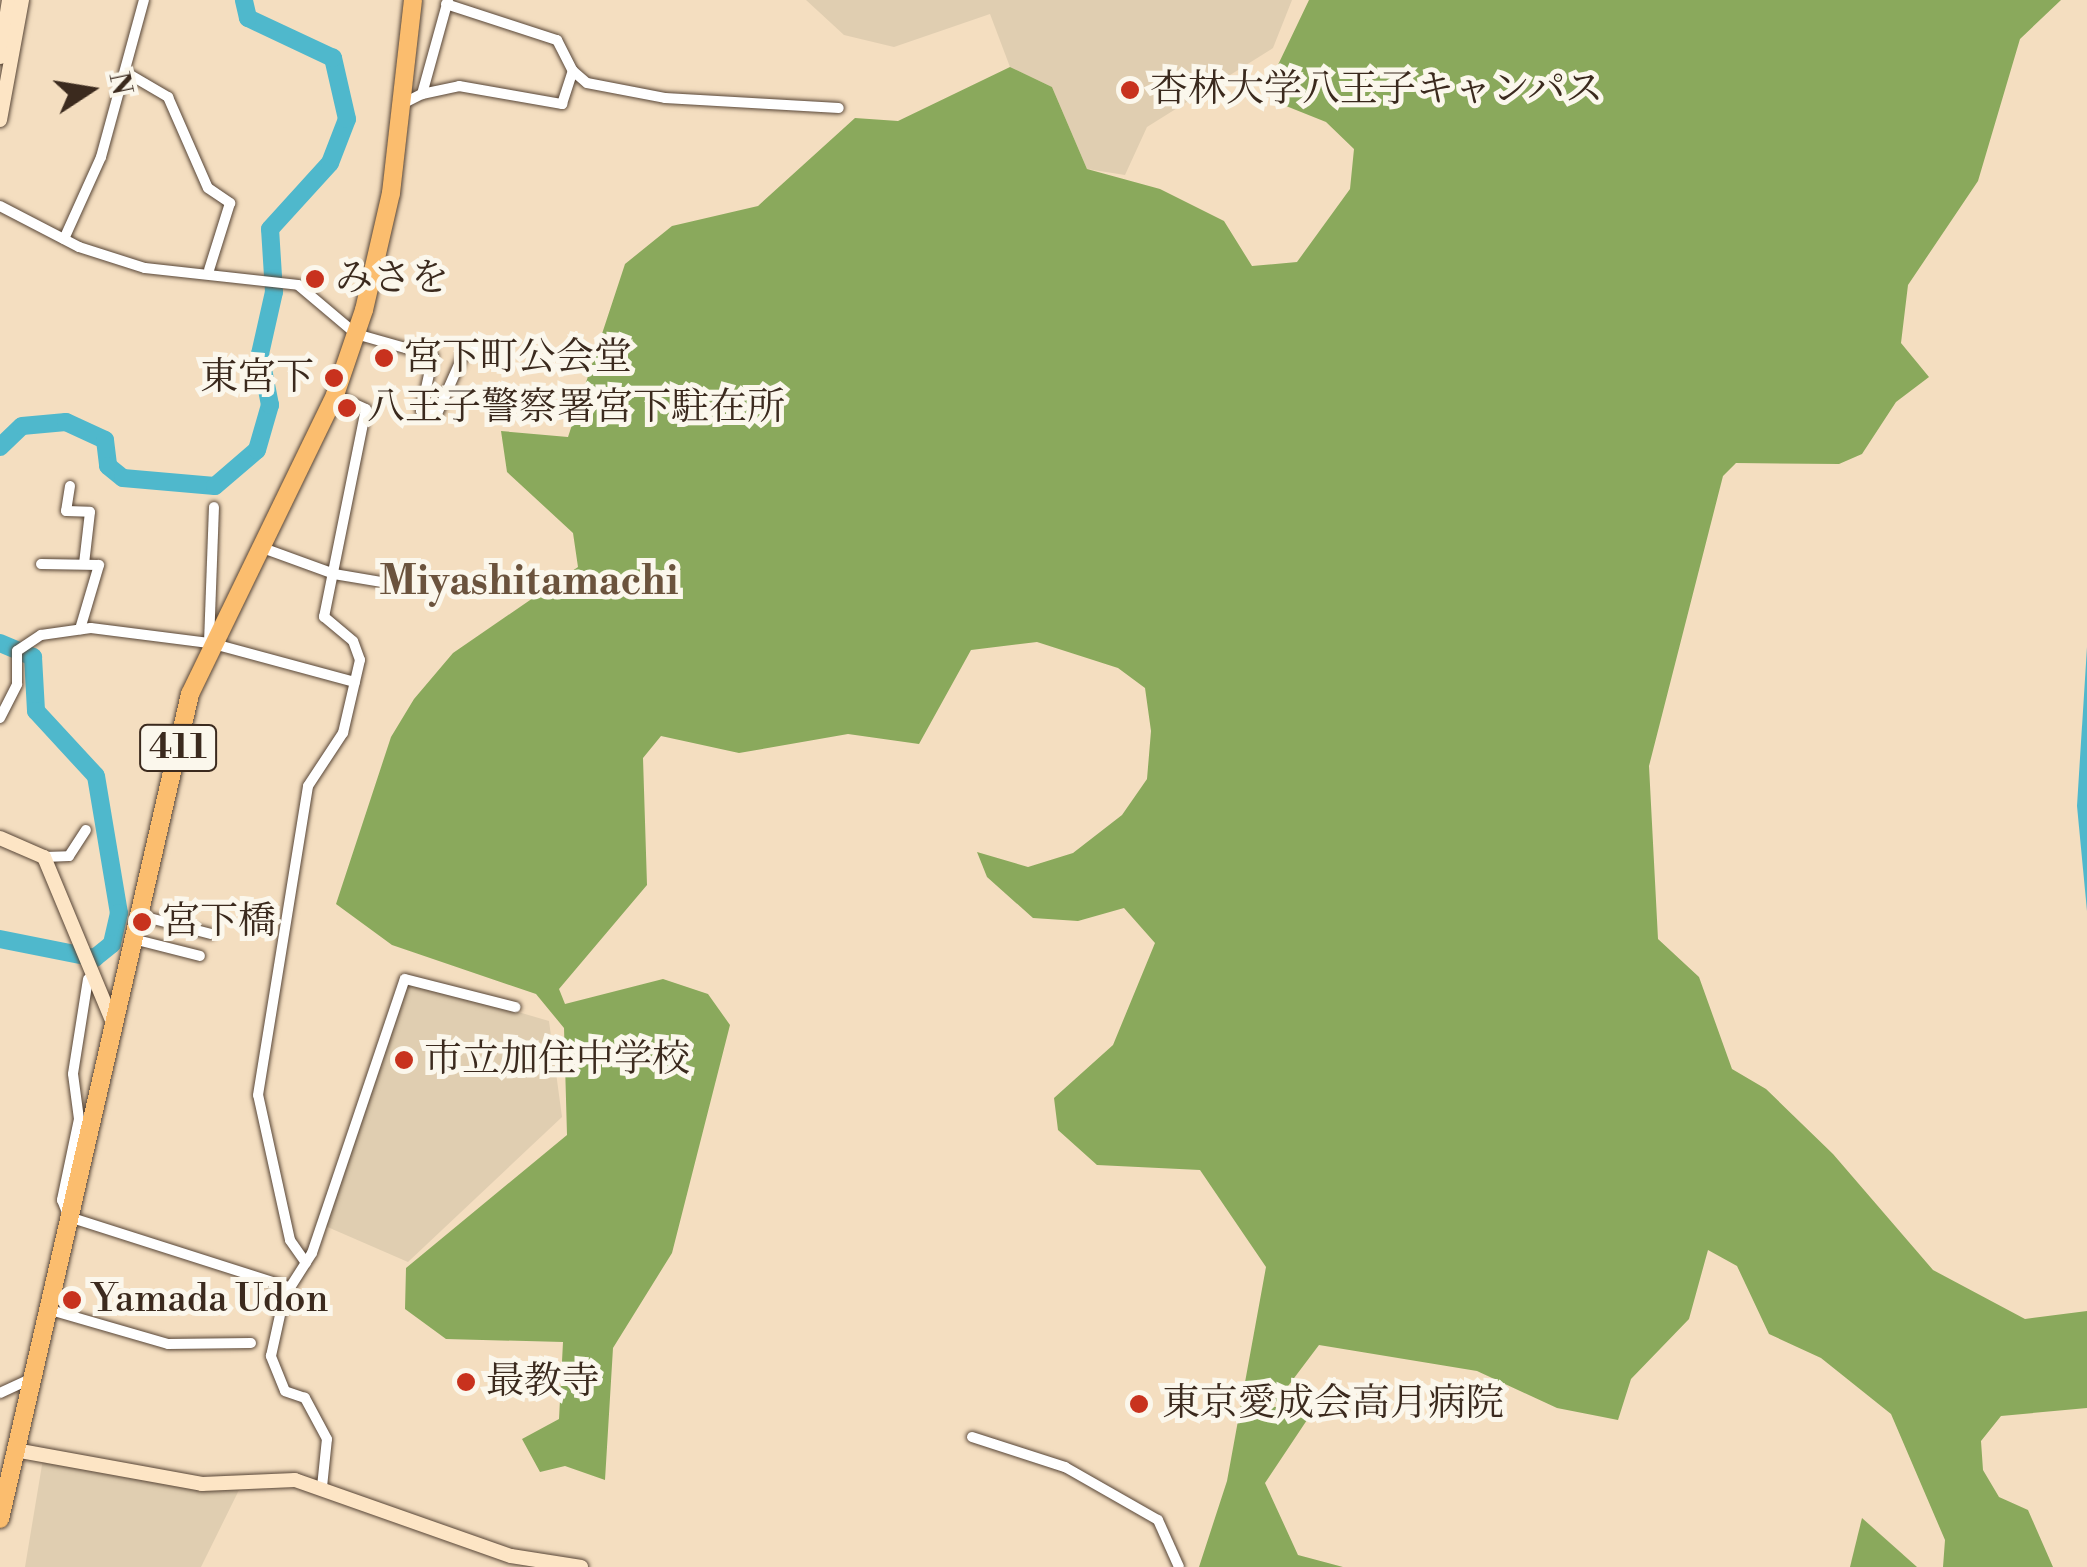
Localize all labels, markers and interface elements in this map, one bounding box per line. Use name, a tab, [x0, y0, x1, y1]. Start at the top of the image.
north arrow	[40, 40, 140, 140]
place label: 杏林大学八王子キャンパス	[1150, 67, 1606, 113]
text: N	[100, 69, 139, 98]
marker: 杏林大学八王子キャンパス	[1119, 79, 1141, 101]
place label: みさを	[335, 256, 449, 302]
marker: みさを	[304, 268, 326, 290]
place label: 宮下町公会堂	[404, 335, 632, 381]
marker: 宮下町公会堂	[373, 347, 395, 369]
place label: 東宮下	[200, 355, 314, 401]
marker: 東宮下	[323, 367, 345, 389]
place label: 八王子警察署宮下駐在所	[367, 385, 785, 431]
marker: 八王子警察署宮下駐在所	[336, 397, 358, 419]
district label: Miyashitamachi	[380, 558, 678, 606]
road number: 411	[138, 718, 218, 778]
place label: 宮下橋	[162, 899, 276, 945]
marker: 宮下橋	[131, 911, 153, 933]
place label: 市立加住中学校	[424, 1037, 690, 1083]
marker: 市立加住中学校	[393, 1049, 415, 1071]
place label: Yamada Udon	[92, 1277, 328, 1323]
marker: Yamada Udon	[61, 1289, 83, 1311]
place label: 最教寺	[486, 1359, 600, 1405]
marker: 最教寺	[455, 1371, 477, 1393]
place label: 東京愛成会高月病院	[1162, 1381, 1504, 1427]
marker: 東京愛成会高月病院	[1126, 1391, 1152, 1417]

